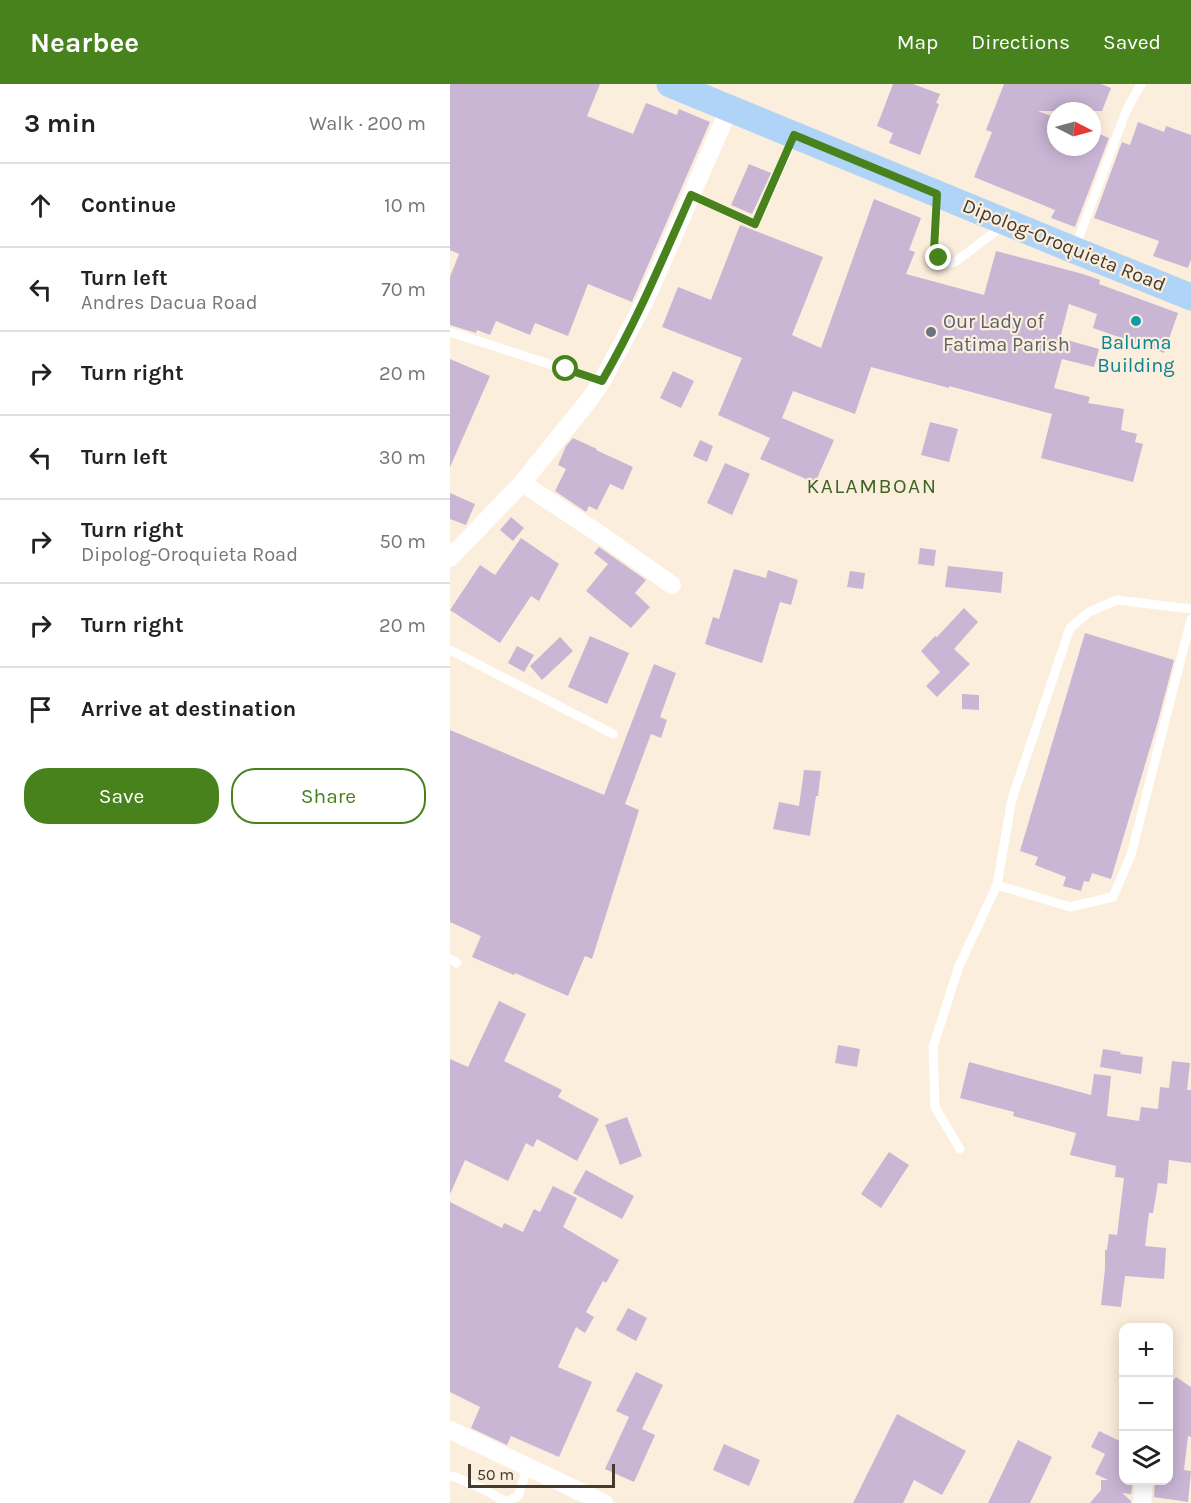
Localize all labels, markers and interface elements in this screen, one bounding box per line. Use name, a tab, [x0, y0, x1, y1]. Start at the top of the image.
text: Nearbee	[30, 26, 139, 59]
text: Map	[897, 30, 938, 54]
text: Directions	[971, 30, 1070, 54]
text: Saved	[1103, 30, 1161, 54]
north arrow	[1047, 102, 1101, 156]
text: 3 min	[24, 108, 96, 139]
text: Walk · 200 m	[309, 112, 426, 135]
icon: ahead	[24, 189, 57, 222]
text: Continue	[81, 192, 176, 218]
text: 10 m	[384, 194, 426, 217]
street label: Dipolog-Oroquieta Road	[959, 194, 1169, 296]
route end	[925, 244, 951, 270]
text: Turn left	[81, 265, 168, 291]
icon: left	[24, 273, 57, 306]
text: 70 m	[381, 278, 426, 301]
text: Andres Dacua Road	[81, 291, 258, 314]
place label: Our Lady of Fatima Parish	[943, 310, 1070, 356]
marker: Baluma Building	[1129, 314, 1143, 328]
marker: Our Lady of Fatima Parish	[924, 325, 938, 339]
place label: Baluma Building	[1097, 331, 1175, 377]
route start	[552, 355, 578, 381]
icon: right	[24, 357, 57, 390]
text: Turn right	[81, 360, 184, 386]
text: 20 m	[379, 362, 426, 385]
icon: left	[24, 441, 57, 474]
text: Turn left	[81, 444, 168, 470]
text: 30 m	[379, 446, 426, 469]
district label: KALAMBOAN	[806, 474, 938, 498]
text: Turn right	[81, 517, 184, 543]
icon: right	[24, 525, 57, 558]
text: 50 m	[379, 530, 426, 553]
text: Dipolog-Oroquieta Road	[81, 543, 298, 566]
icon: right	[24, 609, 57, 642]
text: Turn right	[81, 612, 184, 638]
text: 20 m	[379, 614, 426, 637]
icon: arrive	[24, 693, 57, 726]
text: Arrive at destination	[81, 696, 296, 722]
button: Save	[24, 768, 219, 824]
button: Share	[231, 768, 426, 824]
map controls	[1119, 1323, 1173, 1485]
button: +	[1119, 1323, 1173, 1377]
button: −	[1119, 1377, 1173, 1431]
button: layers	[1119, 1431, 1173, 1485]
scale bar	[468, 1461, 615, 1488]
text: 50 m	[477, 1465, 514, 1484]

